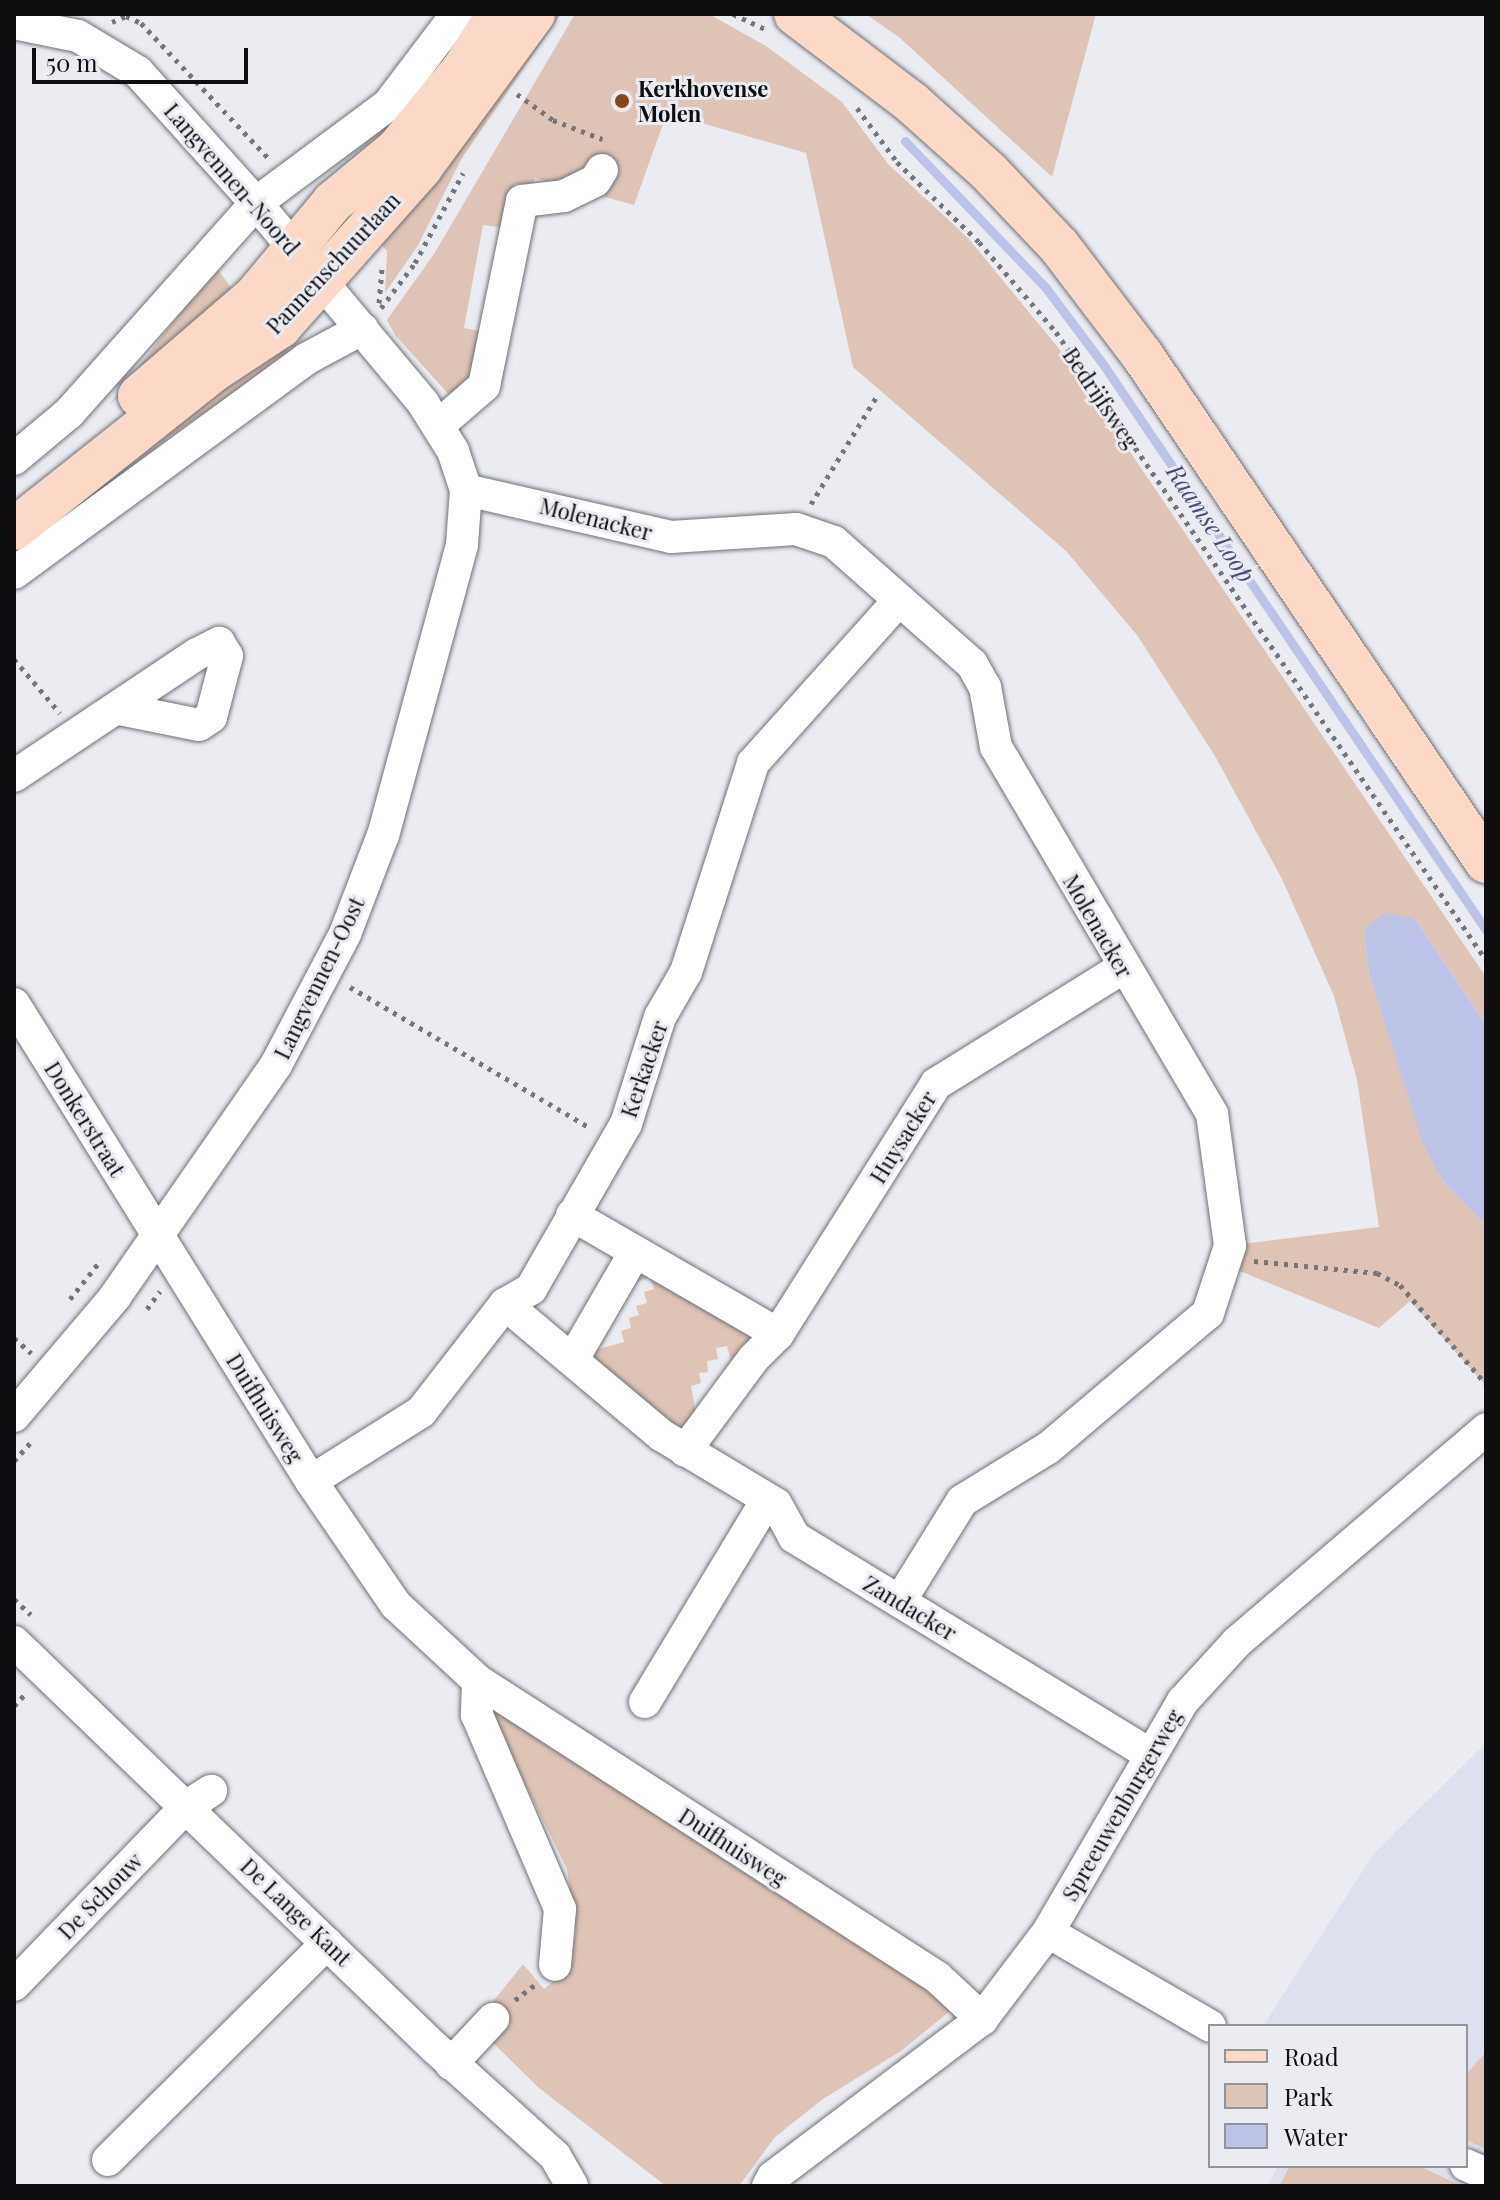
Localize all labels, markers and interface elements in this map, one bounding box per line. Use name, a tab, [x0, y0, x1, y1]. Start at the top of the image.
scale bar	[36, 32, 252, 82]
text: 50 m	[46, 46, 98, 78]
place label: Kerkhovense Molen	[638, 75, 768, 126]
marker: Kerkhovense Molen	[613, 92, 631, 110]
street label: Langvennen-Noord	[159, 98, 305, 260]
street label: Pannenschuurlaan	[261, 187, 405, 339]
street label: Bedrijfsweg	[1058, 342, 1144, 454]
water label: Raamse Loop	[1161, 458, 1261, 588]
street label: Molenacker	[537, 492, 655, 546]
street label: Molenacker	[1058, 870, 1138, 982]
street label: Langvennen-Oost	[268, 893, 370, 1063]
street label: Kerkacker	[615, 1017, 673, 1121]
street label: Donkerstraat	[39, 1057, 131, 1181]
street label: Huysacker	[864, 1086, 942, 1188]
street label: Duifhuisweg	[221, 1349, 309, 1467]
street label: Zandacker	[859, 1570, 961, 1646]
street label: Spreeuwenburgerweg	[1056, 1705, 1188, 1905]
street label: Duifhuisweg	[674, 1802, 792, 1892]
street label: De Schouw	[52, 1847, 148, 1945]
street label: De Lange Kant	[235, 1853, 357, 1971]
legend	[1208, 2024, 1468, 2168]
text: Road	[1284, 2040, 1339, 2072]
text: Park	[1284, 2080, 1333, 2112]
text: Water	[1284, 2120, 1348, 2152]

